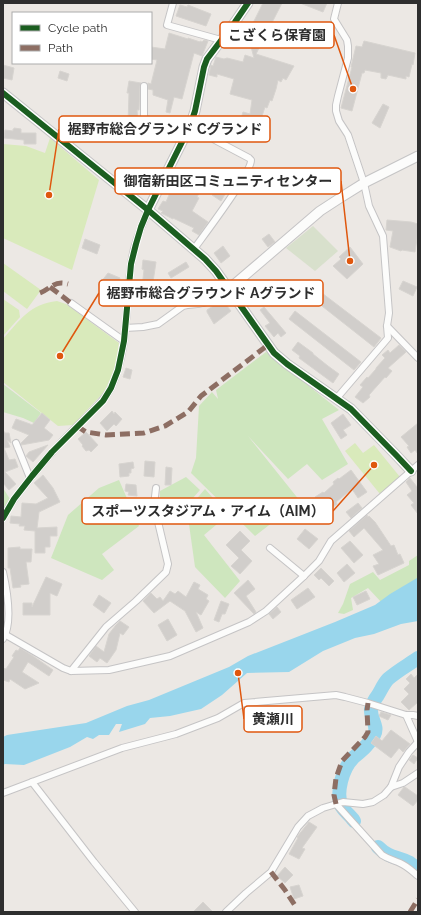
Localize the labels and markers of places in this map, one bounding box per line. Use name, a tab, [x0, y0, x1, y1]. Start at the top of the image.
callout: こざくら保育園	[220, 22, 334, 48]
callout: 裾野市総合グランド Cグランド	[59, 116, 270, 142]
callout: 御宿新田区コミュニティセンター	[115, 168, 341, 194]
callout: 裾野市総合グラウンド Aグランド	[99, 280, 323, 306]
callout: スポーツスタジアム・アイム（AIM）	[82, 498, 333, 524]
callout: 黄瀬川	[244, 706, 302, 732]

